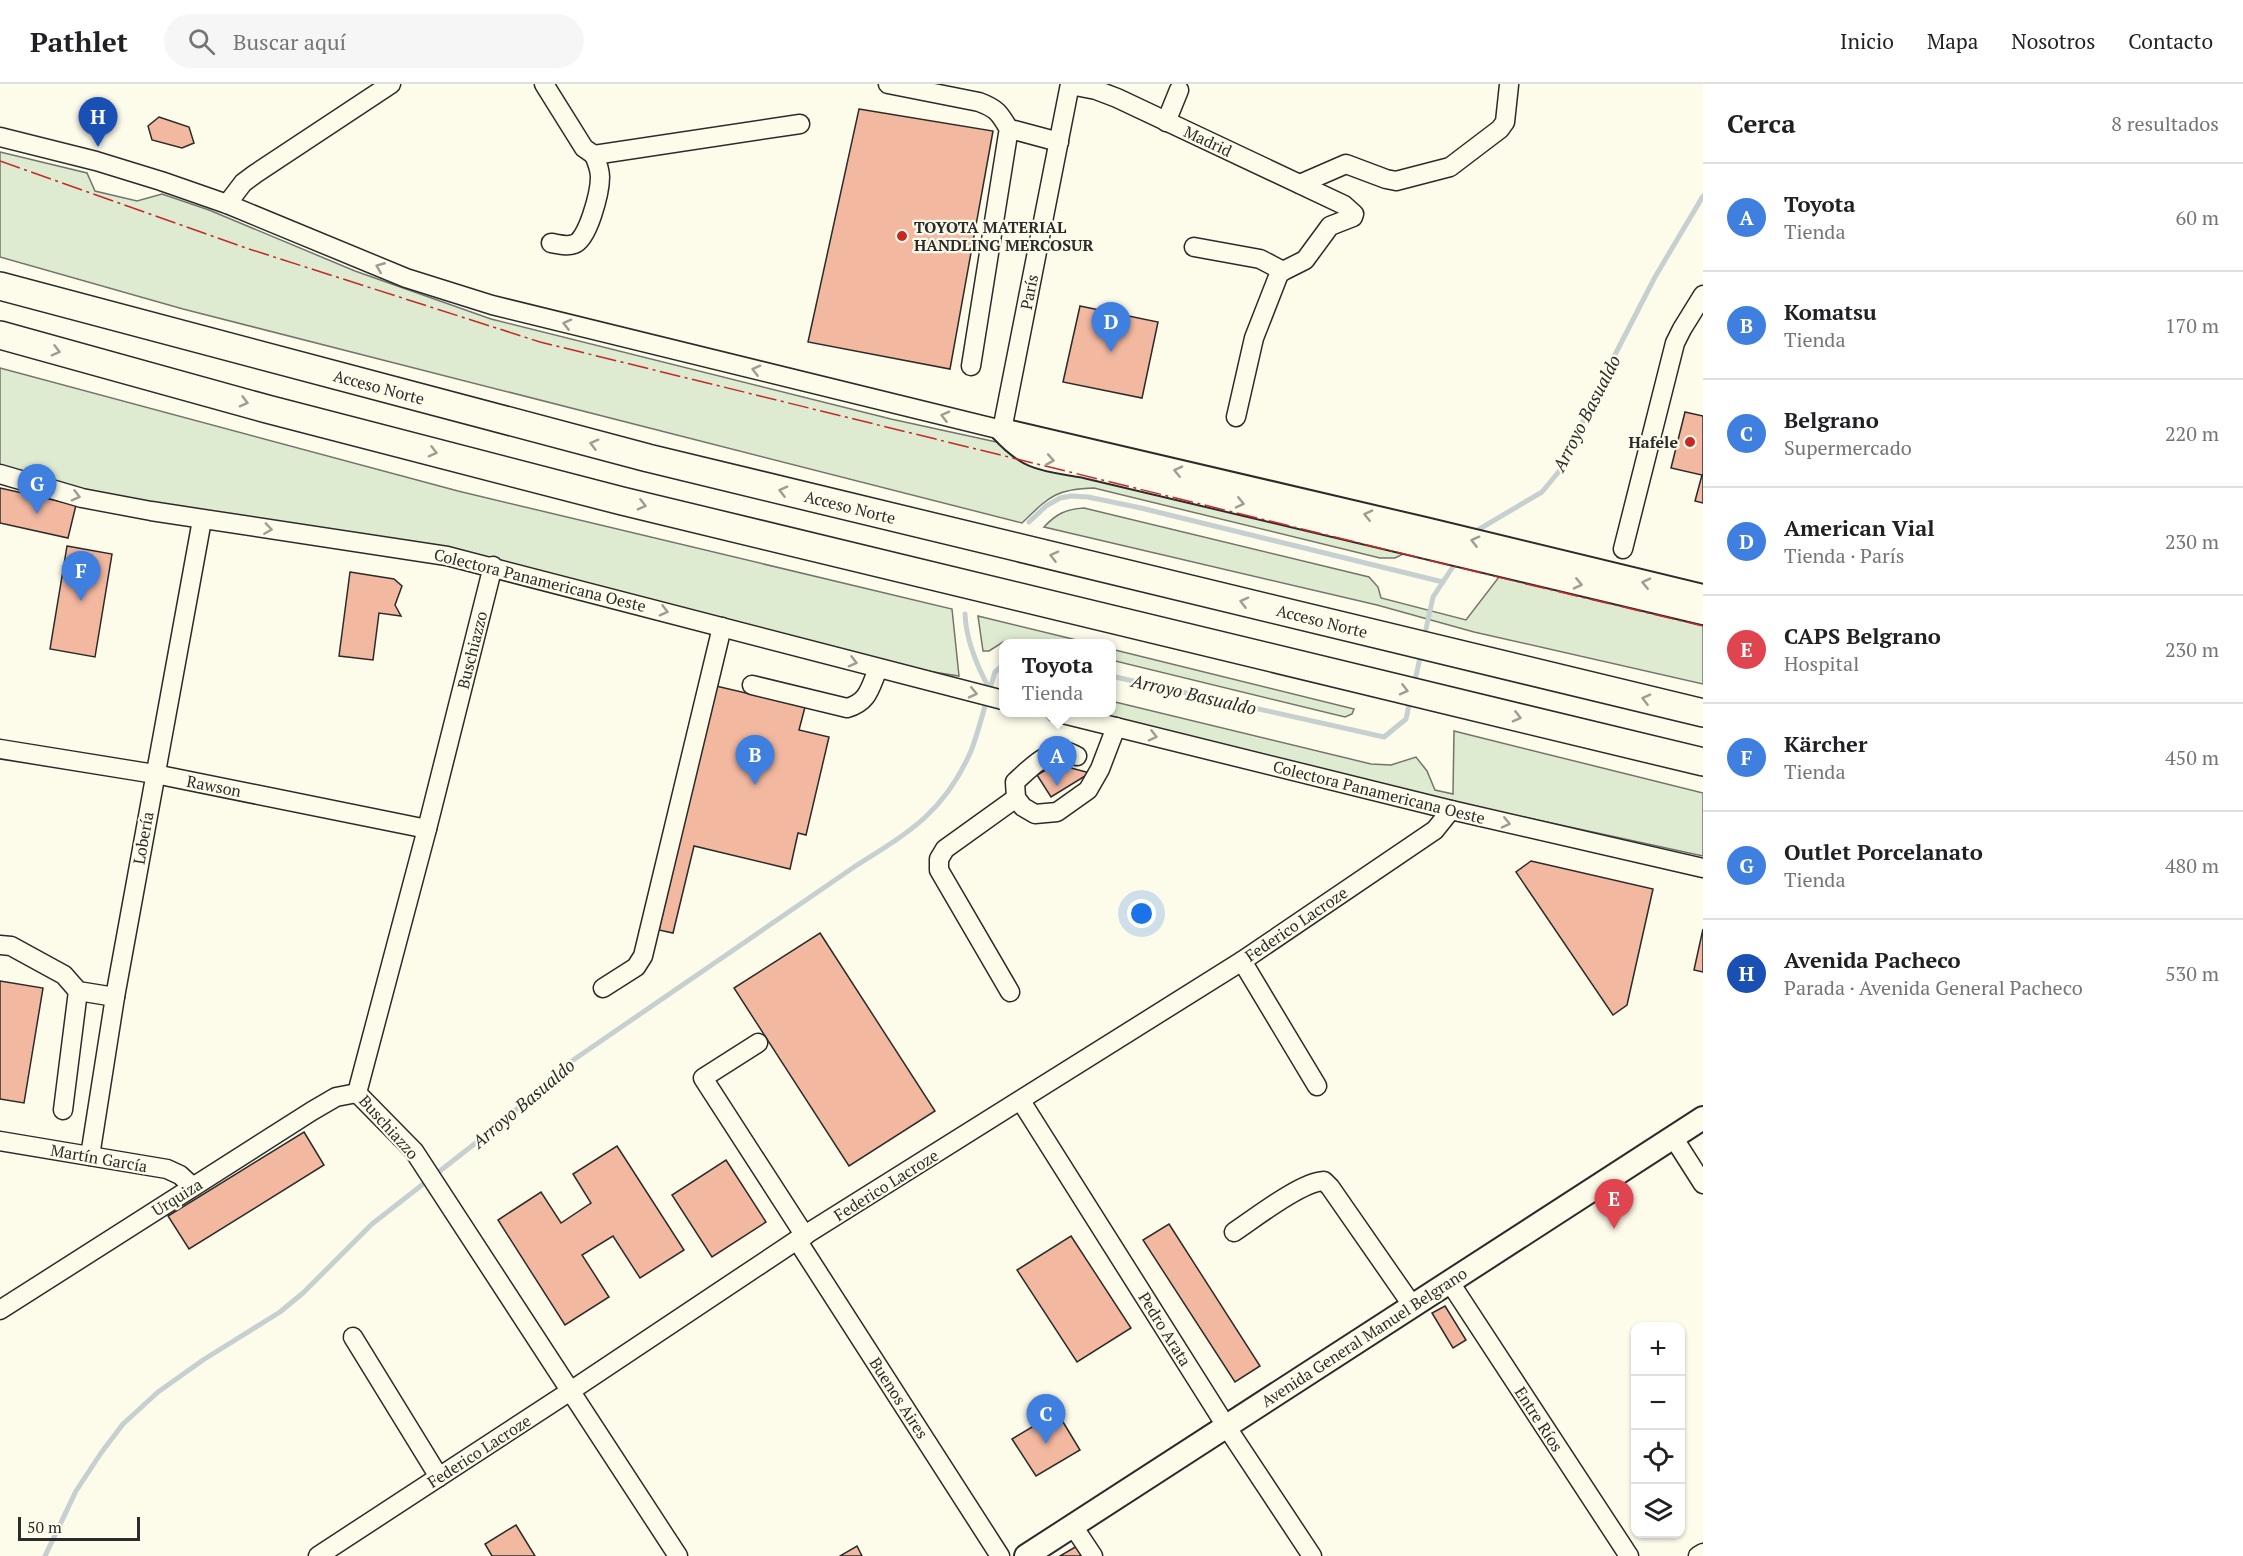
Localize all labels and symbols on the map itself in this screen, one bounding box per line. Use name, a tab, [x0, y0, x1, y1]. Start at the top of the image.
pin: H	[78, 98, 118, 147]
street label: Madrid	[1180, 120, 1236, 162]
place label: TOYOTA MATERIAL HANDLING MERCOSUR	[914, 216, 1094, 256]
marker: TOYOTA MATERIAL HANDLING MERCOSUR	[895, 229, 909, 243]
one-way arrow	[376, 262, 387, 274]
street label: París	[1015, 272, 1043, 312]
pin: D	[1092, 302, 1130, 352]
one-way arrow	[562, 319, 572, 331]
one-way arrow	[51, 343, 61, 356]
water label: Arroyo Basualdo	[1546, 351, 1626, 476]
street label: Acceso Norte	[331, 364, 427, 410]
one-way arrow	[751, 365, 761, 378]
one-way arrow	[239, 395, 249, 408]
one-way arrow	[941, 411, 951, 424]
place label: Hafele	[1629, 431, 1678, 453]
marker: Hafele	[1683, 435, 1697, 449]
one-way arrow	[589, 439, 600, 451]
one-way arrow	[428, 444, 438, 457]
one-way arrow	[1045, 453, 1055, 466]
pin: G	[18, 464, 57, 514]
one-way arrow	[1173, 466, 1183, 479]
one-way arrow	[778, 485, 788, 498]
street label: Acceso Norte	[802, 485, 898, 529]
one-way arrow	[71, 489, 81, 501]
one-way arrow	[1235, 496, 1245, 509]
one-way arrow	[637, 498, 647, 511]
one-way arrow	[1363, 510, 1373, 523]
one-way arrow	[264, 523, 273, 535]
one-way arrow	[1470, 536, 1480, 549]
street label: Colectora Panamericana Oeste	[432, 543, 648, 617]
one-way arrow	[1050, 551, 1060, 564]
pin: F	[62, 552, 100, 601]
one-way arrow	[1573, 576, 1583, 589]
one-way arrow	[1641, 577, 1651, 590]
one-way arrow	[1239, 597, 1249, 610]
street label: Acceso Norte	[1274, 599, 1370, 643]
one-way arrow	[659, 604, 669, 617]
street label: Buschiazzo	[452, 609, 492, 691]
one-way arrow	[847, 655, 858, 667]
water label: Arroyo Basualdo	[1128, 668, 1259, 720]
one-way arrow	[1399, 682, 1409, 695]
one-way arrow	[968, 685, 978, 698]
one-way arrow	[1641, 694, 1651, 707]
one-way arrow	[1512, 709, 1522, 722]
one-way arrow	[1148, 729, 1158, 742]
pin: B	[736, 736, 774, 785]
pin: A	[1038, 736, 1076, 786]
street label: Colectora Panamericana Oeste	[1271, 755, 1487, 829]
street label: Rawson	[185, 770, 244, 802]
street label: Lobería	[128, 810, 158, 866]
one-way arrow	[1500, 816, 1510, 829]
street label: Federico Lacroze	[1240, 882, 1352, 966]
your location	[1127, 899, 1156, 928]
water label: Arroyo Basualdo	[466, 1053, 580, 1154]
street label: Buschiazzo	[354, 1090, 424, 1164]
street label: Martín García	[49, 1139, 149, 1177]
street label: Federico Lacroze	[830, 1144, 942, 1226]
street label: Urquiza	[148, 1173, 206, 1221]
pin: E	[1594, 1180, 1634, 1229]
street label: Avenida General Manuel Belgrano	[1257, 1262, 1471, 1412]
street label: Pedro Arata	[1133, 1288, 1197, 1370]
street label: Buenos Aires	[864, 1353, 934, 1443]
street label: Entre Ríos	[1510, 1382, 1568, 1456]
pin: C	[1026, 1394, 1066, 1444]
street label: Federico Lacroze	[423, 1409, 535, 1493]
scale bar	[18, 1514, 140, 1542]

